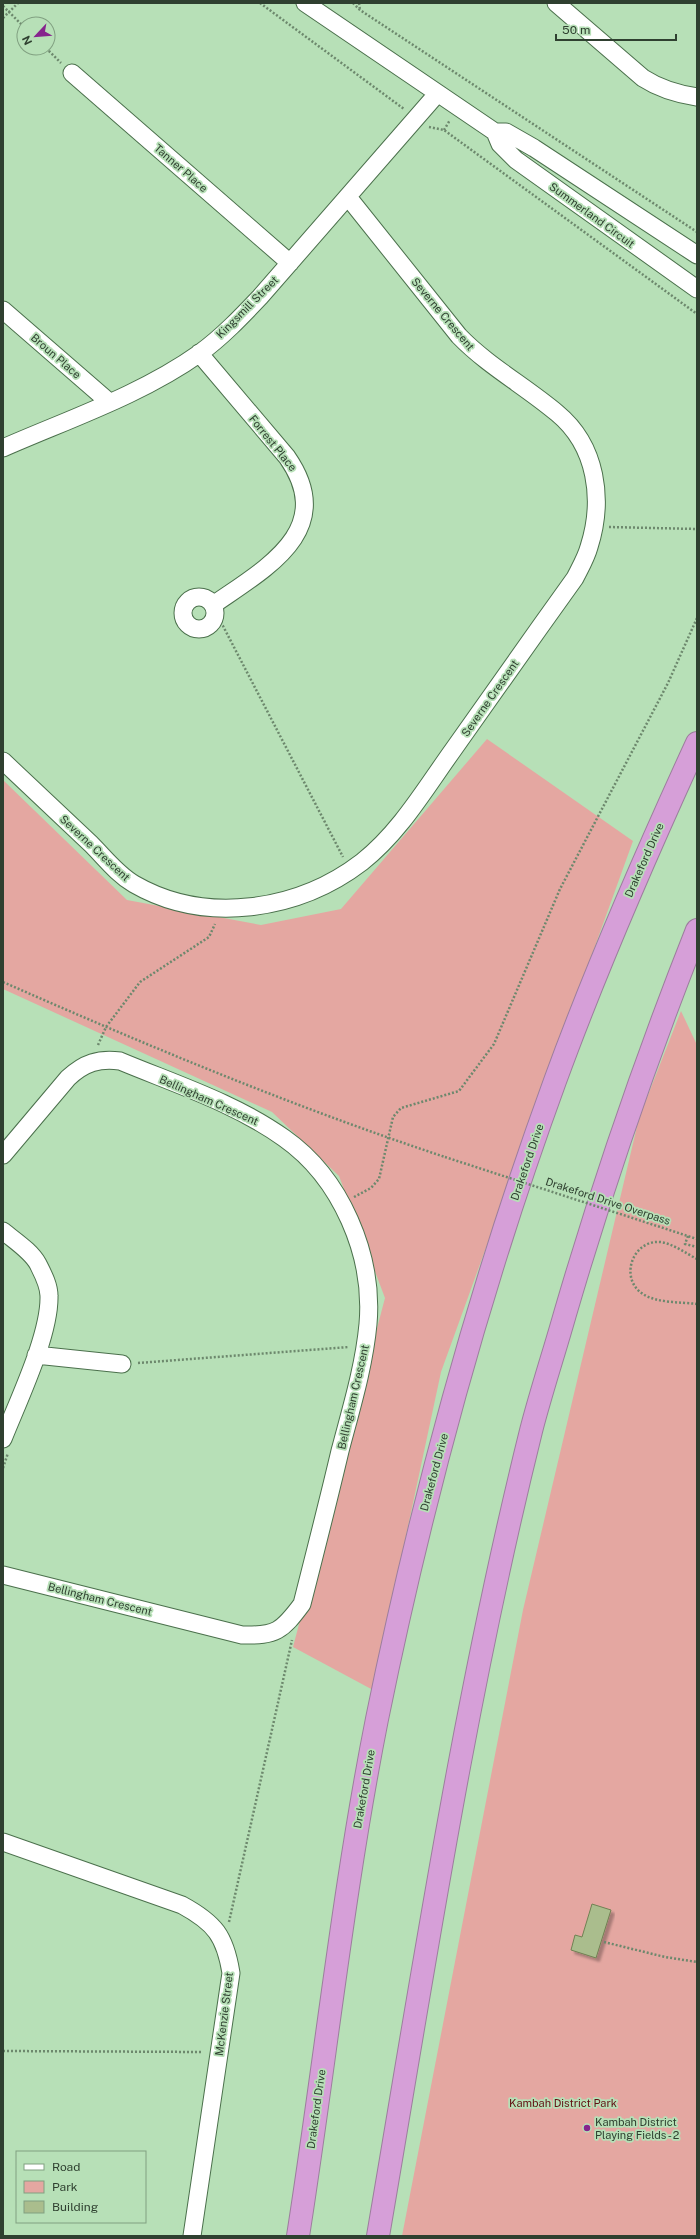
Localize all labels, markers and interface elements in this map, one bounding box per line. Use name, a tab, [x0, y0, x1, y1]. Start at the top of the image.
north arrow	[16, 16, 56, 56]
scale bar	[556, 16, 676, 42]
text: 50 m	[562, 23, 590, 37]
text: N	[20, 34, 34, 47]
street label: Tanner Place	[152, 142, 210, 194]
street label: Summerland Circuit	[547, 180, 637, 250]
street label: Kingsmill Street	[214, 274, 280, 340]
street label: Severne Crescent	[409, 275, 477, 353]
street label: Broun Place	[29, 331, 83, 381]
street label: Forrest Place	[247, 413, 299, 473]
street label: Severne Crescent	[459, 657, 521, 739]
street label: Severne Crescent	[58, 813, 132, 883]
street label: Drakeford Drive	[622, 821, 666, 899]
street label: Bellingham Crescent	[158, 1073, 260, 1127]
street label: Drakeford Drive	[508, 1122, 546, 1202]
street label: Drakeford Drive Overpass	[544, 1175, 672, 1227]
street label: Bellingham Crescent	[335, 1344, 371, 1450]
street label: Drakeford Drive	[418, 1432, 450, 1512]
street label: Bellingham Crescent	[47, 1580, 153, 1618]
street label: Drakeford Drive	[351, 1749, 377, 1829]
street label: McKenzie Street	[213, 1971, 235, 2057]
street label: Drakeford Drive	[304, 2069, 328, 2149]
park label: Kambah District Park	[509, 2097, 617, 2109]
place label: Kambah District Playing Fields - 2	[595, 2116, 680, 2141]
marker: Kambah District Playing Fields - 2	[582, 2123, 592, 2133]
legend	[16, 2151, 146, 2223]
text: Road	[52, 2160, 80, 2174]
text: Park	[52, 2180, 78, 2194]
text: Building	[52, 2200, 98, 2214]

